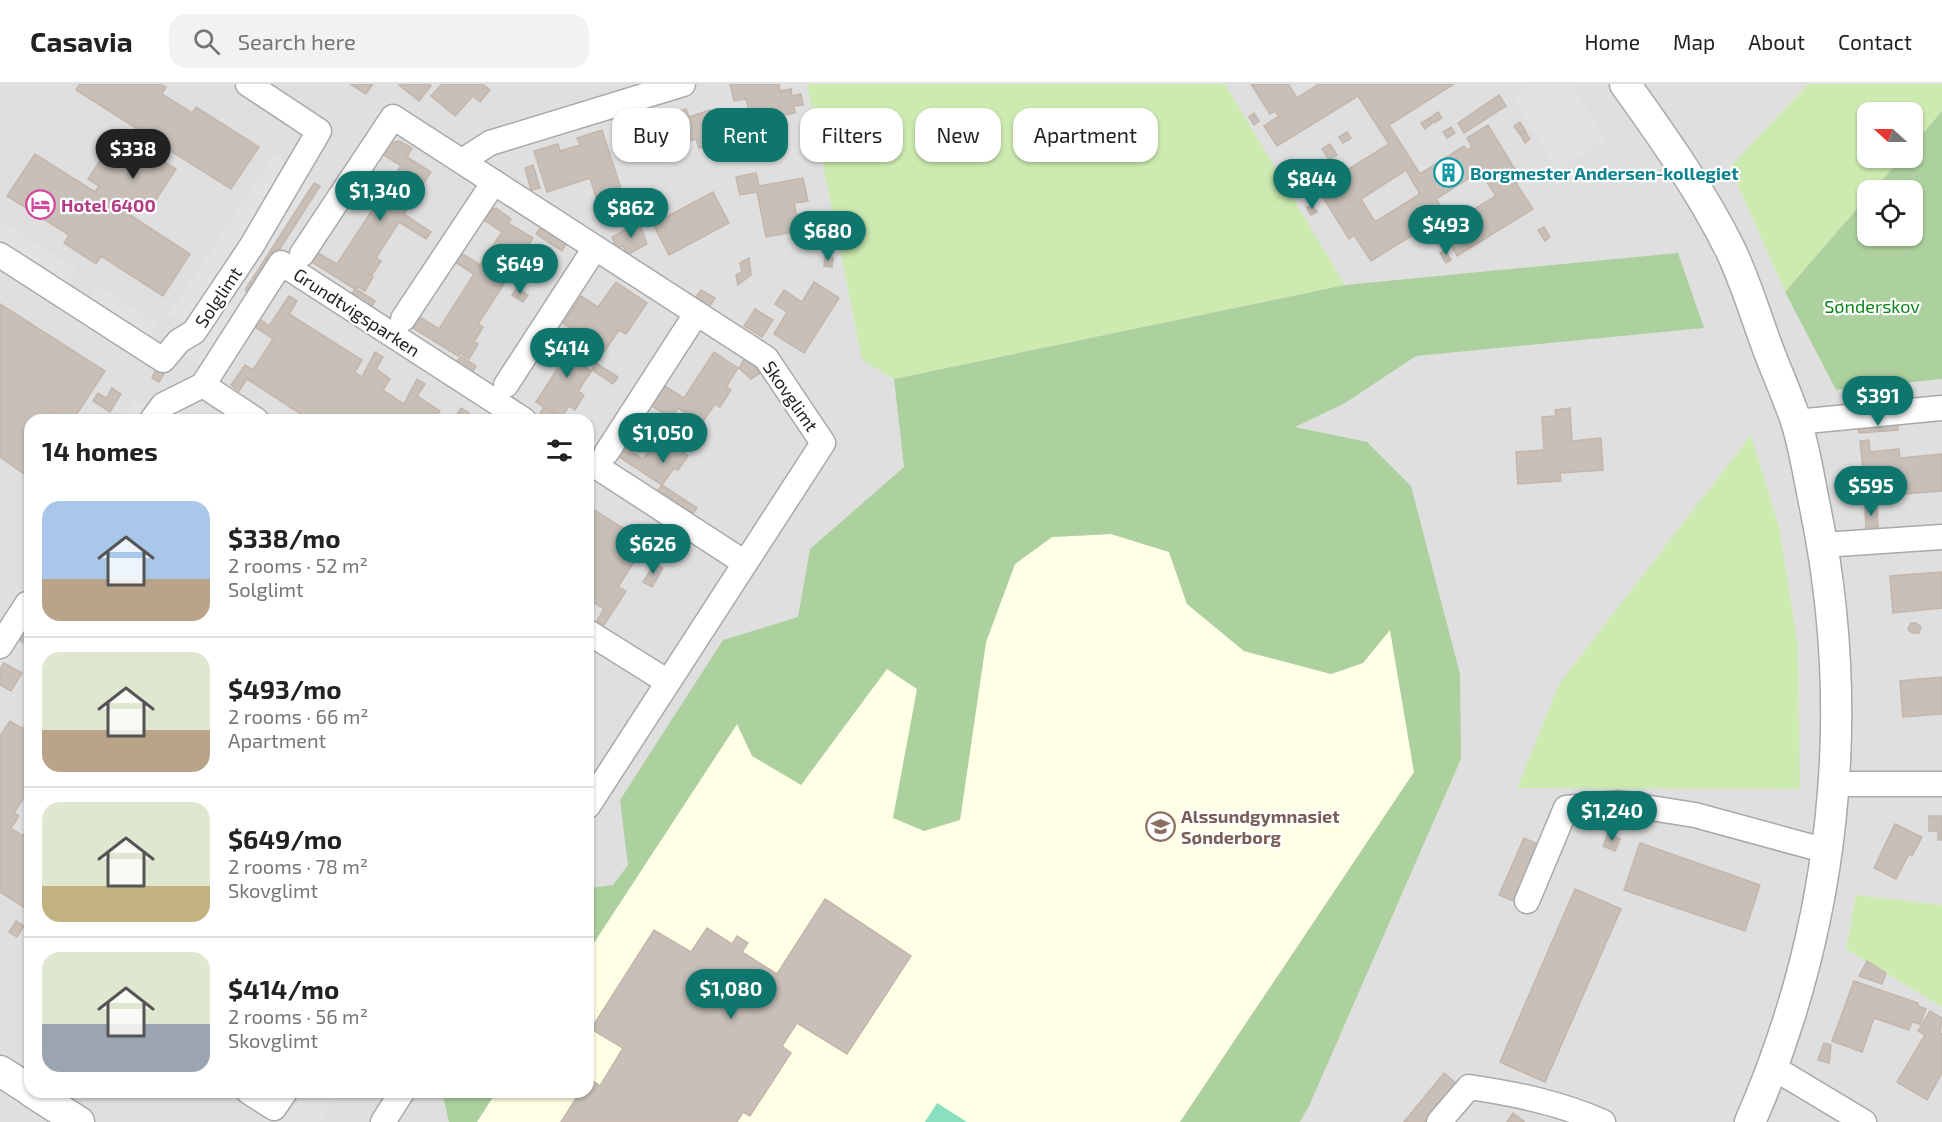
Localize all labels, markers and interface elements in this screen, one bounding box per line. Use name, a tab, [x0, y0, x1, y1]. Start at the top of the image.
search box	[169, 14, 589, 68]
text: Casavia	[30, 24, 133, 58]
icon: search	[190, 25, 223, 58]
text: Search here	[238, 28, 356, 54]
text: Home	[1584, 29, 1640, 54]
text: Map	[1673, 29, 1715, 54]
text: About	[1748, 29, 1805, 54]
text: Contact	[1838, 29, 1912, 54]
north arrow	[1857, 102, 1923, 168]
map controls	[1857, 102, 1923, 246]
chip: Buy	[612, 108, 690, 162]
chip: Rent	[702, 108, 788, 162]
chip: Filters	[800, 108, 903, 162]
chip: New	[915, 108, 1001, 162]
chip: Apartment	[1013, 108, 1158, 162]
pin: $338	[97, 129, 169, 180]
text: $338	[110, 136, 156, 160]
building icon: Borgmester Andersen-kollegiet	[1433, 157, 1465, 189]
pin: $844	[1276, 159, 1348, 210]
place label: Borgmester Andersen-kollegiet	[1470, 162, 1739, 184]
text: $844	[1287, 166, 1337, 190]
pin: $1,340	[331, 171, 429, 222]
text: $1,340	[349, 178, 411, 202]
button: locate	[1857, 180, 1923, 246]
pin: $862	[595, 188, 667, 239]
hotel icon: Hotel 6400	[24, 189, 56, 221]
place label: Hotel 6400	[61, 194, 156, 216]
text: $862	[607, 195, 655, 219]
pin: $493	[1410, 205, 1482, 256]
pin: $680	[792, 211, 864, 262]
text: $493	[1422, 212, 1470, 236]
text: $680	[804, 218, 852, 242]
pin: $649	[484, 244, 556, 295]
text: $649	[496, 251, 544, 275]
street label: Solglimt	[190, 262, 246, 331]
street label: Grundtvigsparken	[290, 263, 424, 361]
park label: Sønderskov	[1824, 295, 1920, 317]
pin: $414	[531, 328, 603, 379]
text: $414	[544, 335, 590, 359]
street label: Skovglimt	[759, 356, 823, 436]
pin: $391	[1842, 376, 1914, 427]
text: $391	[1856, 383, 1900, 407]
pin: $1,050	[614, 413, 712, 464]
text: $1,050	[632, 420, 694, 444]
icon: filters	[543, 434, 576, 467]
text: 14 homes	[42, 435, 158, 466]
pin: $595	[1835, 466, 1907, 517]
text: $595	[1848, 473, 1894, 497]
text: $338/mo	[228, 522, 341, 553]
pin: $626	[617, 524, 689, 575]
icon: home	[90, 525, 162, 597]
text: $626	[630, 531, 676, 555]
text: 2 rooms · 52 m²	[228, 553, 368, 577]
text: Solglimt	[228, 577, 304, 601]
text: $493/mo	[228, 673, 342, 704]
icon: home	[90, 676, 162, 748]
text: 2 rooms · 66 m²	[228, 704, 369, 728]
text: Apartment	[228, 728, 326, 752]
pin: $1,240	[1563, 791, 1661, 842]
text: $1,240	[1581, 798, 1643, 822]
place label: Alssundgymnasiet Sønderborg	[1181, 805, 1340, 848]
school or university icon: Alssundgymnasiet Sønderborg	[1144, 810, 1176, 842]
text: $649/mo	[228, 823, 342, 854]
icon: home	[90, 826, 162, 898]
text: 2 rooms · 78 m²	[228, 854, 368, 878]
text: Skovglimt	[228, 878, 318, 902]
pin: $1,080	[682, 969, 780, 1020]
text: $414/mo	[228, 973, 339, 1004]
icon: home	[90, 976, 162, 1048]
text: $1,080	[700, 976, 762, 1000]
text: 2 rooms · 56 m²	[228, 1004, 368, 1028]
text: Skovglimt	[228, 1028, 318, 1052]

